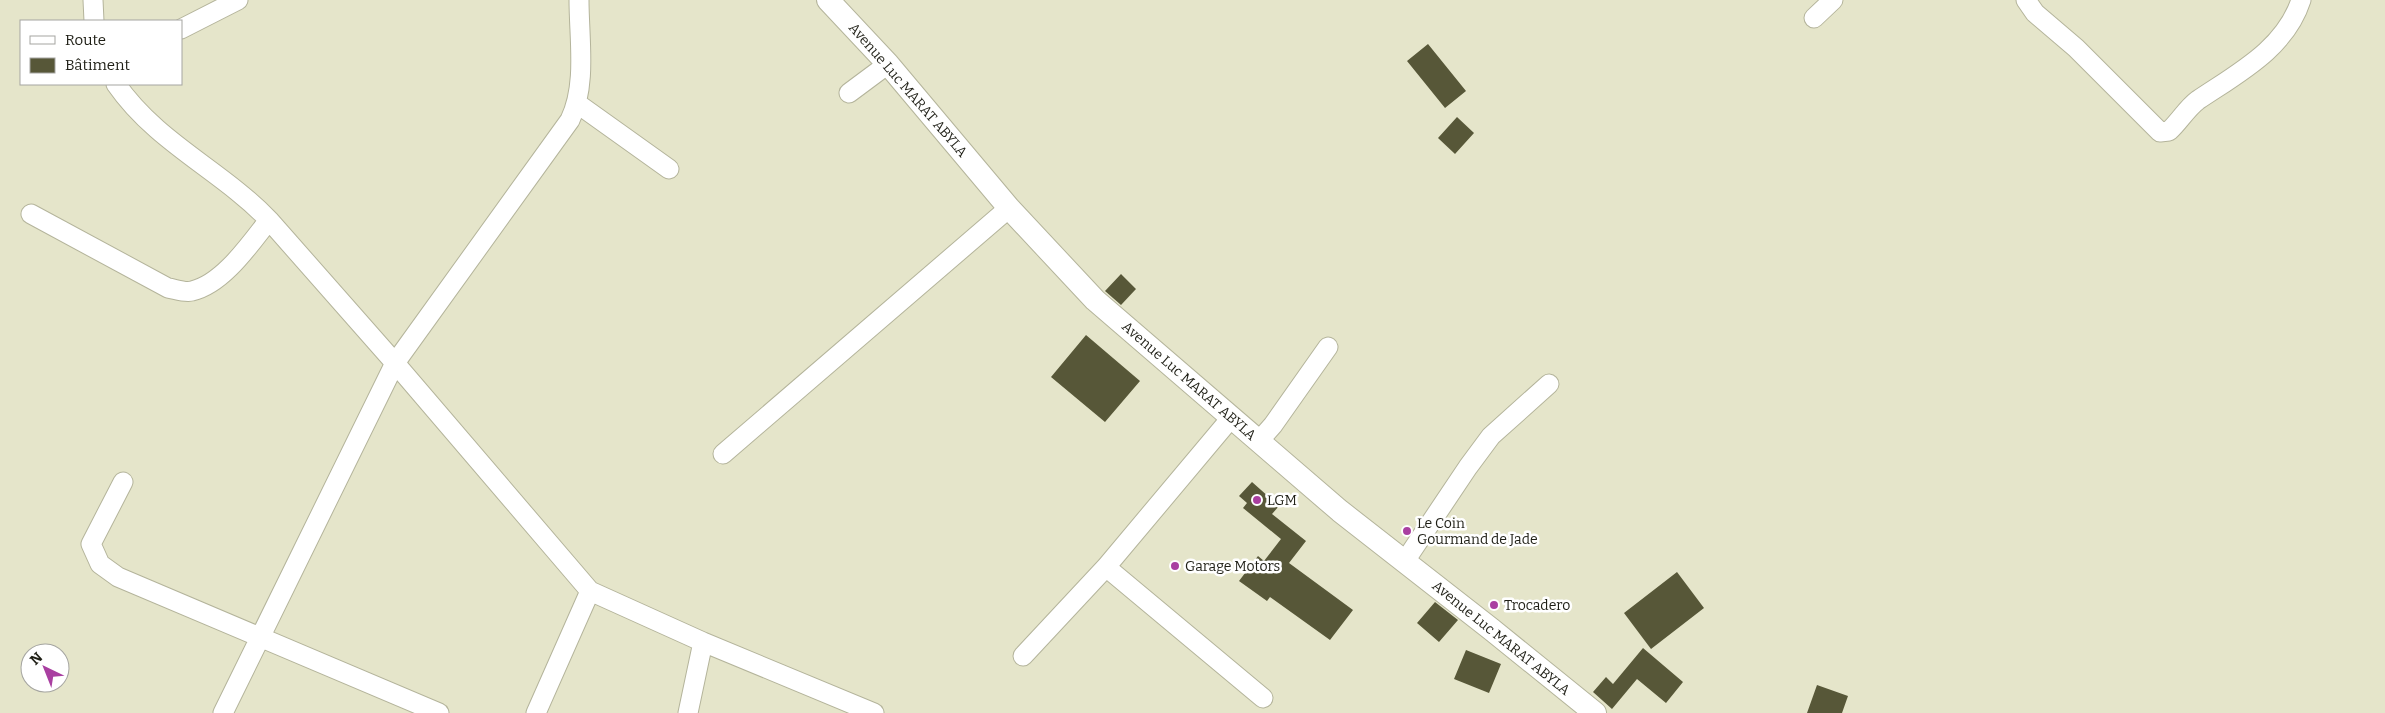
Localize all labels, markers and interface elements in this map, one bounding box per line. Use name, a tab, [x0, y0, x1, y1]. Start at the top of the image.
street label: Avenue Luc MARAT ABYLA	[845, 19, 971, 161]
legend	[20, 20, 182, 85]
text: Route	[65, 31, 106, 49]
text: Bâtiment	[65, 56, 130, 74]
street label: Avenue Luc MARAT ABYLA	[1118, 318, 1260, 444]
place label: LGM	[1267, 492, 1297, 509]
marker: LGM	[1251, 494, 1263, 506]
place label: Le Coin Gourmand de Jade	[1417, 515, 1538, 548]
marker: Le Coin Gourmand de Jade	[1401, 525, 1413, 537]
place label: Garage Motors	[1185, 558, 1280, 575]
marker: Garage Motors	[1169, 560, 1181, 572]
street label: Avenue Luc MARAT ABYLA	[1429, 577, 1573, 699]
place label: Trocadero	[1504, 597, 1570, 614]
marker: Trocadero	[1488, 599, 1500, 611]
north arrow	[20, 643, 70, 693]
text: N	[27, 649, 46, 669]

